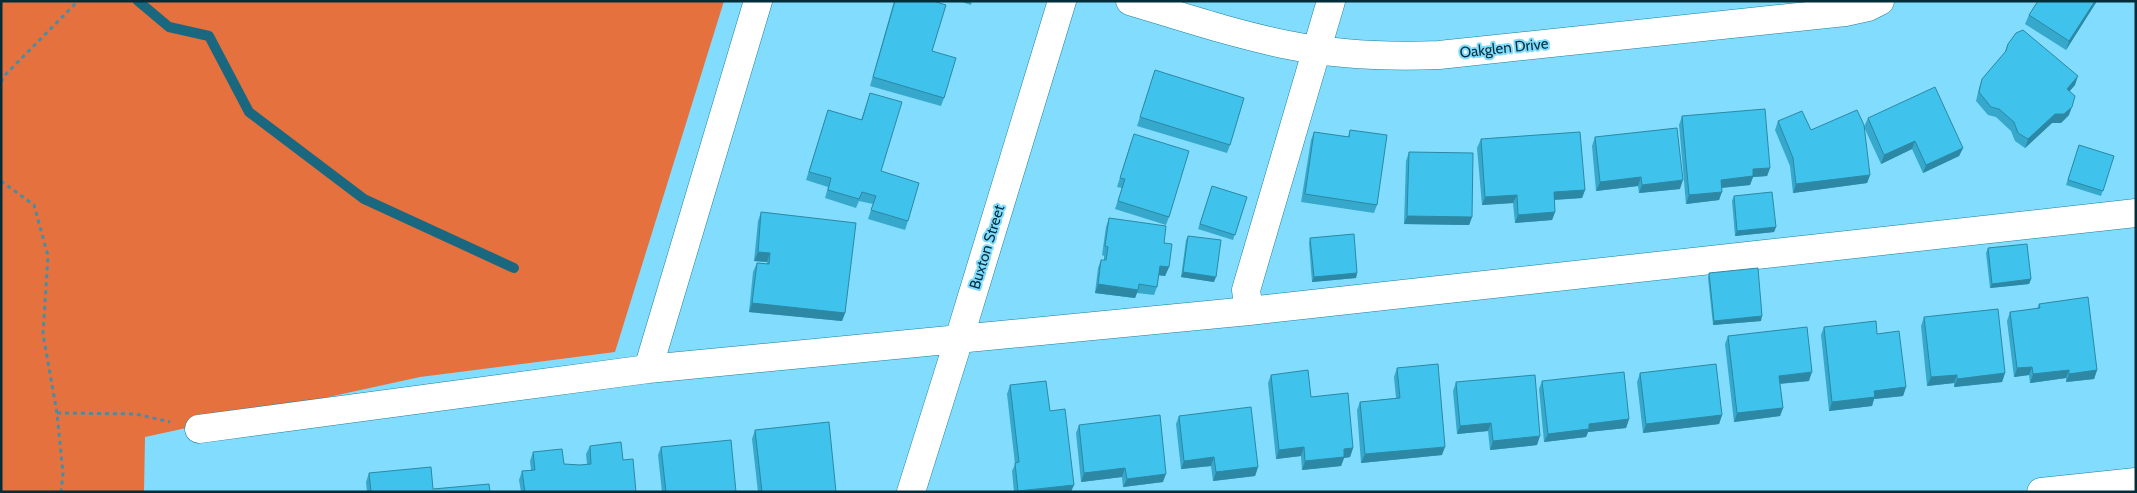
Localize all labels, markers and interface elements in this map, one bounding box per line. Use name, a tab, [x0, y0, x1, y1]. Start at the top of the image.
street label: Oakglen Drive	[1459, 34, 1550, 62]
street label: Buxton Street	[966, 203, 1008, 291]

